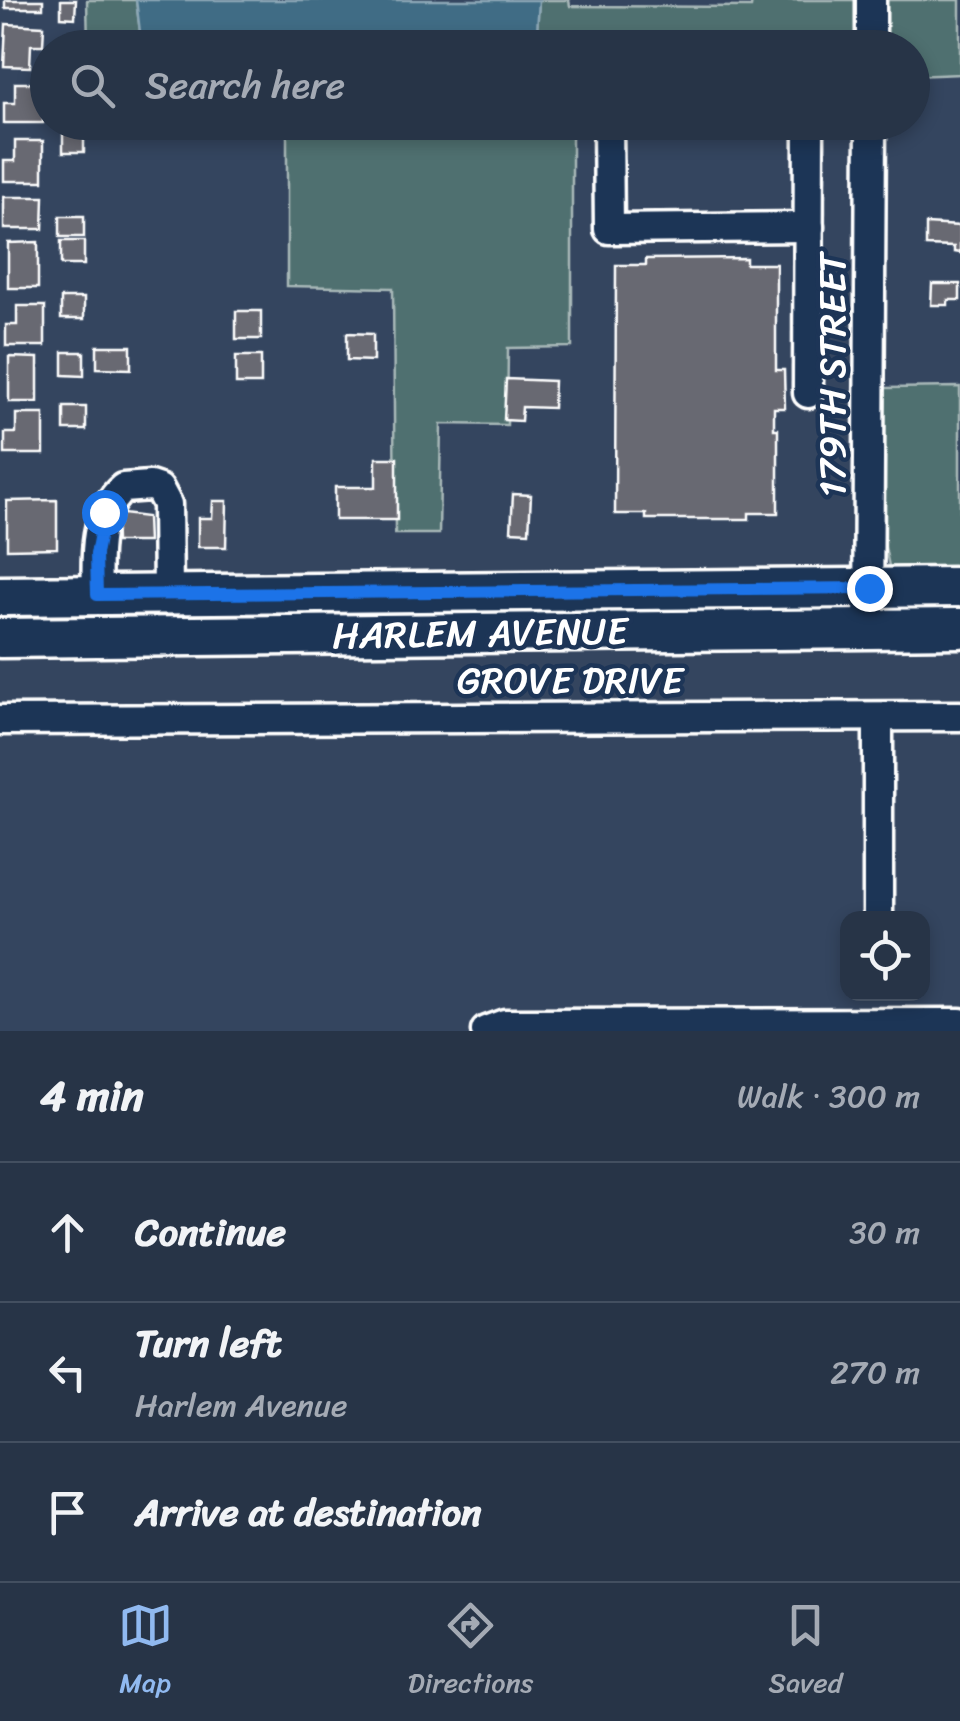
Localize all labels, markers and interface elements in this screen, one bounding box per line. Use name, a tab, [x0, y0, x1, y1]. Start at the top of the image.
search box	[30, 30, 930, 140]
text: Search here	[145, 52, 345, 119]
icon: search	[65, 58, 120, 113]
street label: 179TH STREET	[799, 250, 866, 497]
route start	[82, 490, 128, 536]
route end	[847, 566, 893, 612]
street label: HARLEM AVENUE	[332, 597, 630, 670]
street label: GROVE DRIVE	[457, 647, 685, 714]
map controls	[840, 911, 930, 1001]
button: locate	[840, 911, 930, 1001]
text: 4 min	[40, 1059, 144, 1133]
text: Walk · 300 m	[737, 1068, 920, 1125]
text: Continue	[135, 1199, 286, 1266]
text: 30 m	[849, 1204, 920, 1261]
icon: ahead	[40, 1205, 95, 1260]
text: Turn left	[135, 1310, 281, 1377]
text: 270 m	[830, 1344, 920, 1401]
icon: left	[40, 1345, 95, 1400]
text: Harlem Avenue	[135, 1377, 347, 1434]
text: Arrive at destination	[135, 1479, 482, 1546]
icon: arrive	[40, 1485, 95, 1540]
tab: Map	[118, 1598, 173, 1707]
tab: Directions	[408, 1598, 533, 1707]
tab: Saved	[769, 1598, 842, 1707]

